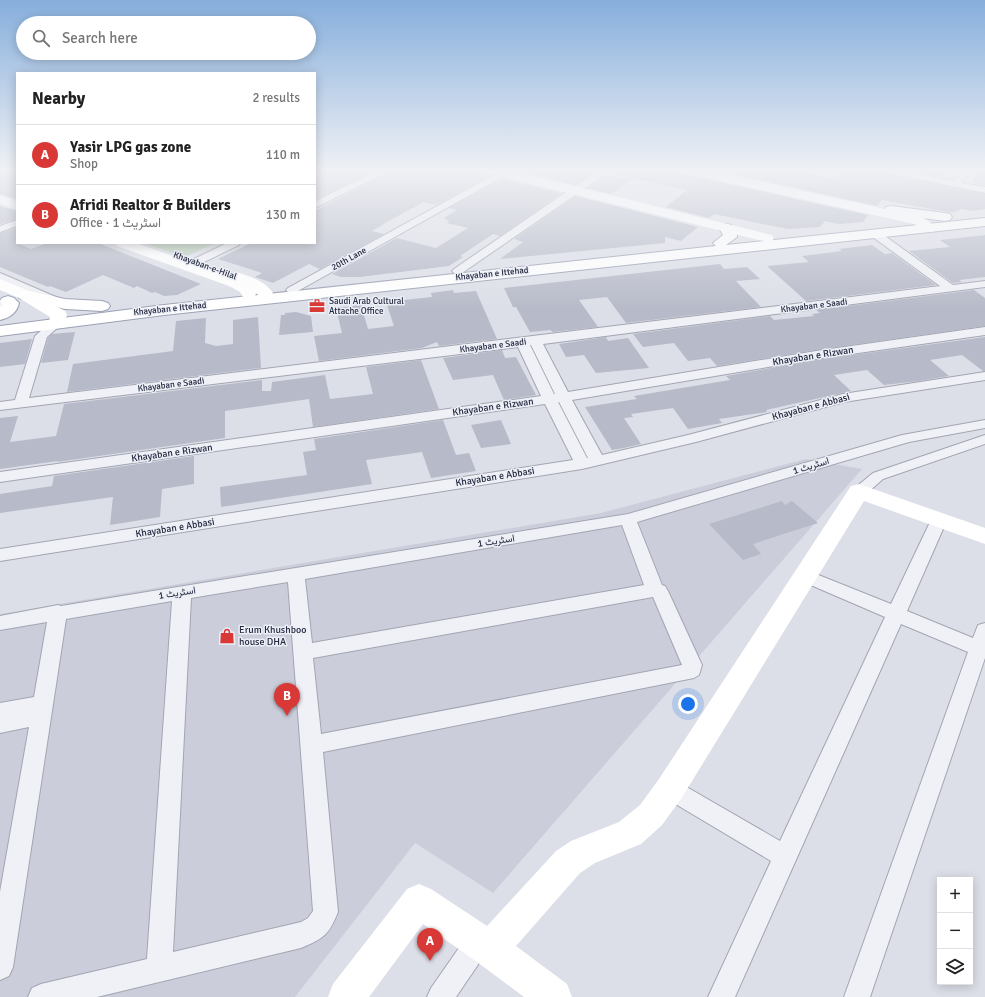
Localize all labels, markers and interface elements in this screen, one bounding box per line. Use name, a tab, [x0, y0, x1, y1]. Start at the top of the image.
search box	[16, 16, 316, 60]
icon: search	[30, 27, 52, 49]
text: Search here	[62, 29, 138, 47]
text: Nearby	[32, 88, 85, 109]
text: 2 results	[252, 90, 300, 106]
text: Yasir LPG gas zone	[70, 138, 191, 156]
text: A	[41, 147, 49, 163]
text: 110 m	[266, 147, 300, 163]
text: Shop	[70, 156, 98, 172]
text: Afridi Realtor & Builders	[70, 196, 231, 214]
text: B	[41, 207, 49, 223]
text: 130 m	[266, 207, 300, 223]
text: Office · اسٹریٹ 1	[70, 215, 161, 231]
street label: 20th Lane	[330, 245, 369, 273]
street label: Khayaban-e-Hilal	[172, 249, 239, 283]
street label: Khayaban e Ittehad	[455, 265, 529, 283]
place label: Saudi Arab Cultural Attache Office	[329, 296, 404, 317]
street label: Khayaban e Saadi	[780, 296, 848, 316]
office icon: Saudi Arab Cultural Attache Office	[308, 297, 326, 315]
street label: Khayaban e Ittehad	[133, 300, 207, 318]
street label: Khayaban e Saadi	[459, 336, 527, 356]
street label: Khayaban e Rizwan	[772, 344, 854, 368]
street label: Khayaban e Saadi	[137, 375, 205, 395]
street label: Khayaban e Abbasi	[771, 391, 851, 423]
street label: Khayaban e Rizwan	[452, 395, 534, 419]
street label: Khayaban e Rizwan	[131, 441, 213, 465]
street label: اسٹریٹ 1	[791, 455, 831, 477]
street label: Khayaban e Abbasi	[455, 465, 535, 489]
street label: Khayaban e Abbasi	[135, 516, 215, 540]
street label: اسٹریٹ 1	[477, 532, 515, 550]
street label: اسٹریٹ 1	[158, 584, 196, 602]
place label: Erum Khushboo house DHA	[239, 624, 306, 648]
shop icon: Erum Khushboo house DHA	[218, 627, 236, 645]
pin: B	[274, 683, 300, 716]
your location	[678, 694, 698, 714]
map controls	[937, 877, 973, 985]
button: +	[937, 877, 973, 913]
button: −	[937, 913, 973, 949]
pin: A	[417, 928, 443, 961]
button: layers	[937, 949, 973, 985]

